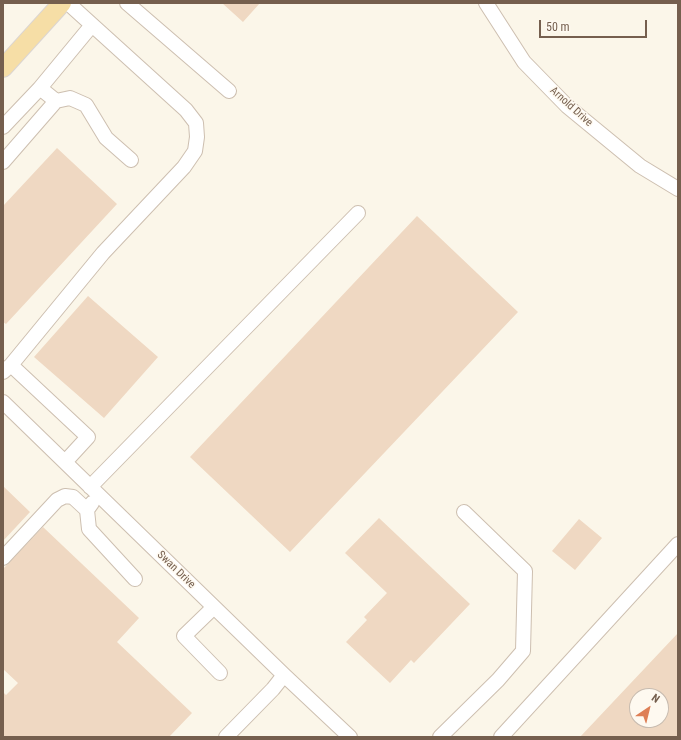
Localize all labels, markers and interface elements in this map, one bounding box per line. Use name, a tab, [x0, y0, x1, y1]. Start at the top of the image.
scale bar	[541, 12, 649, 38]
text: 50 m	[546, 20, 570, 34]
street label: Arnold Drive	[547, 84, 595, 130]
street label: Swan Drive	[154, 549, 198, 591]
north arrow	[629, 688, 669, 728]
text: N	[649, 691, 662, 706]

